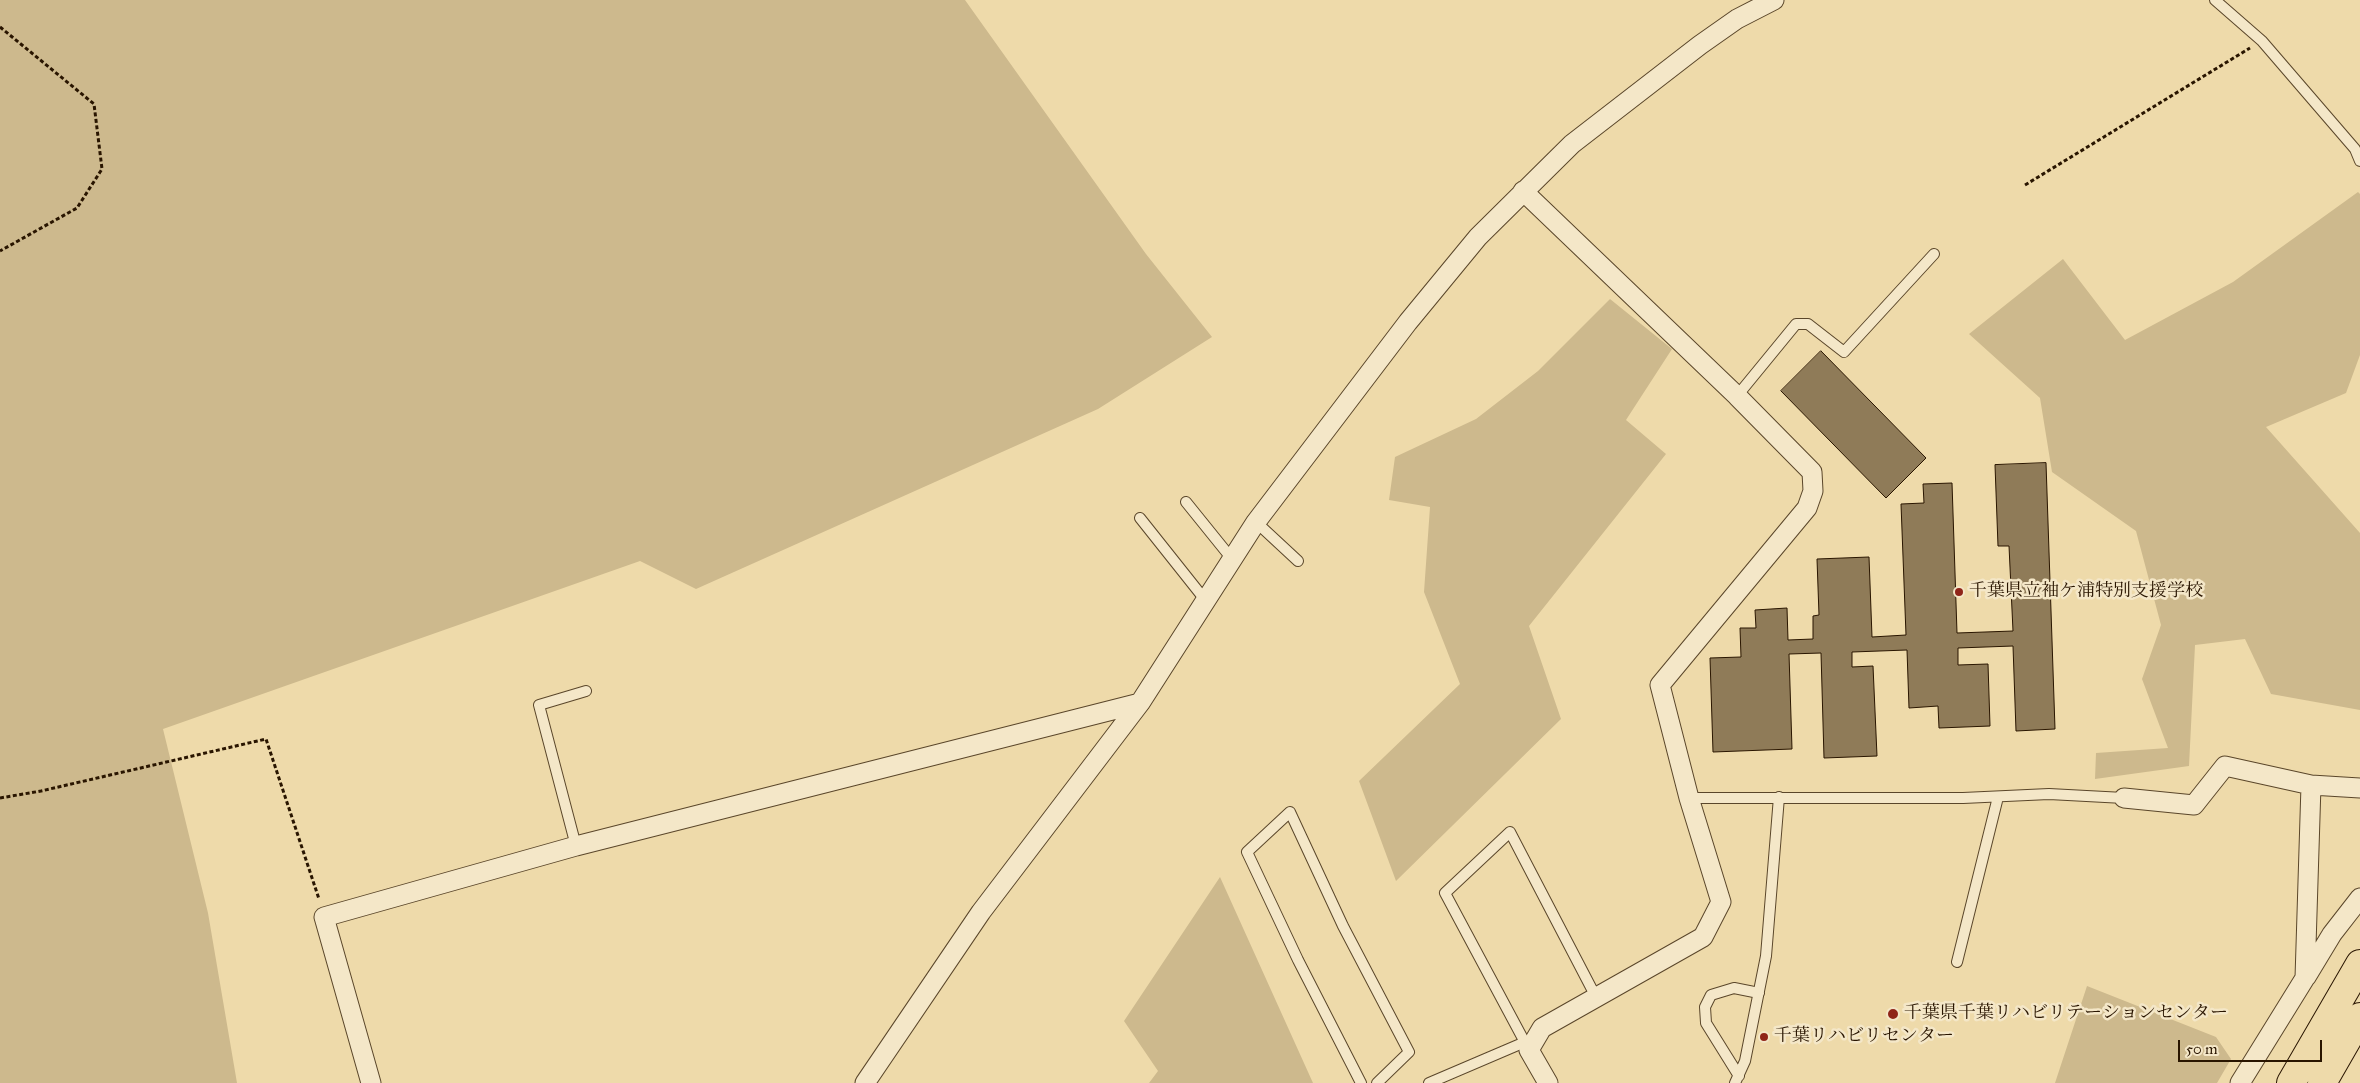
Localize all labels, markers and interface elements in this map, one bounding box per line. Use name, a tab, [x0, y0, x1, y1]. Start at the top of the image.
place label: 千葉県立袖ケ浦特別支援学校	[1969, 581, 2203, 603]
marker: 千葉県立袖ケ浦特別支援学校	[1953, 586, 1965, 598]
place label: 千葉県千葉リハビリテーションセンター	[1904, 1003, 2228, 1025]
marker: 千葉県千葉リハビリテーションセンター	[1886, 1007, 1900, 1021]
place label: 千葉リハビリセンター	[1774, 1026, 1954, 1048]
scale bar	[2180, 1030, 2324, 1062]
marker: 千葉リハビリセンター	[1758, 1031, 1770, 1043]
text: 50 m	[2186, 1040, 2218, 1058]

